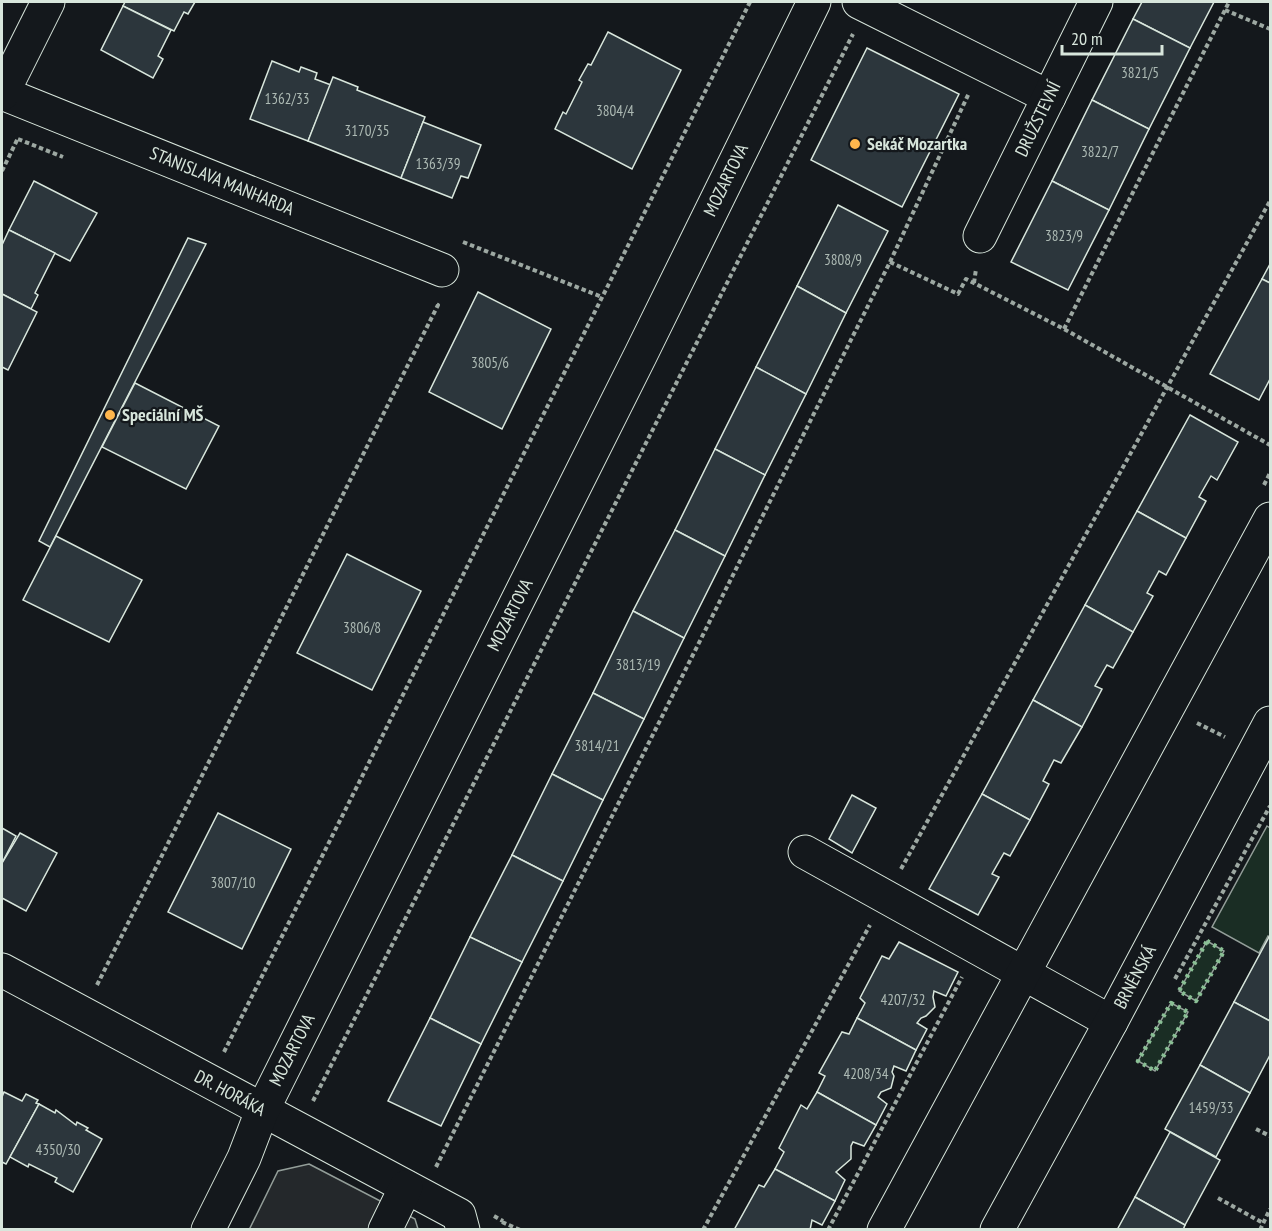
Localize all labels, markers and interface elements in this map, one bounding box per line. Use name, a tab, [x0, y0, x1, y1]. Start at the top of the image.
scale bar	[1062, 18, 1162, 56]
text: 20 m	[1071, 27, 1103, 50]
house number: 3821/5	[1121, 63, 1159, 82]
street label: DRUŽSTEVNÍ	[1009, 77, 1066, 160]
house number: 1362/33	[265, 89, 309, 108]
house number: 3804/4	[596, 101, 634, 120]
house number: 3170/35	[345, 121, 389, 140]
place label: Sekáč Mozartka	[867, 132, 967, 155]
marker: Sekáč Mozartka	[848, 137, 862, 151]
street label: MOZARTOVA	[698, 139, 753, 220]
street label: STANISLAVA MANHARDA	[147, 141, 298, 220]
house number: 3822/7	[1081, 142, 1119, 161]
house number: 1363/39	[416, 154, 460, 173]
house number: 3823/9	[1045, 226, 1083, 245]
house number: 3808/9	[824, 250, 862, 269]
house number: 3805/6	[471, 353, 509, 372]
place label: Speciální MŠ	[122, 403, 204, 426]
marker: Speciální MŠ	[103, 408, 117, 422]
street label: MOZARTOVA	[482, 574, 538, 655]
house number: 3806/8	[343, 618, 381, 637]
house number: 3813/19	[616, 655, 660, 674]
house number: 3814/21	[575, 736, 619, 755]
house number: 3807/10	[211, 873, 256, 892]
street label: BRNĚNSKÁ	[1108, 941, 1161, 1013]
house number: 4207/32	[881, 990, 925, 1009]
street label: MOZARTOVA	[264, 1009, 320, 1090]
street label: DR. HORÁKA	[191, 1064, 270, 1121]
house number: 4208/34	[844, 1064, 889, 1083]
house number: 1459/33	[1189, 1098, 1233, 1117]
house number: 4350/30	[36, 1140, 81, 1159]

